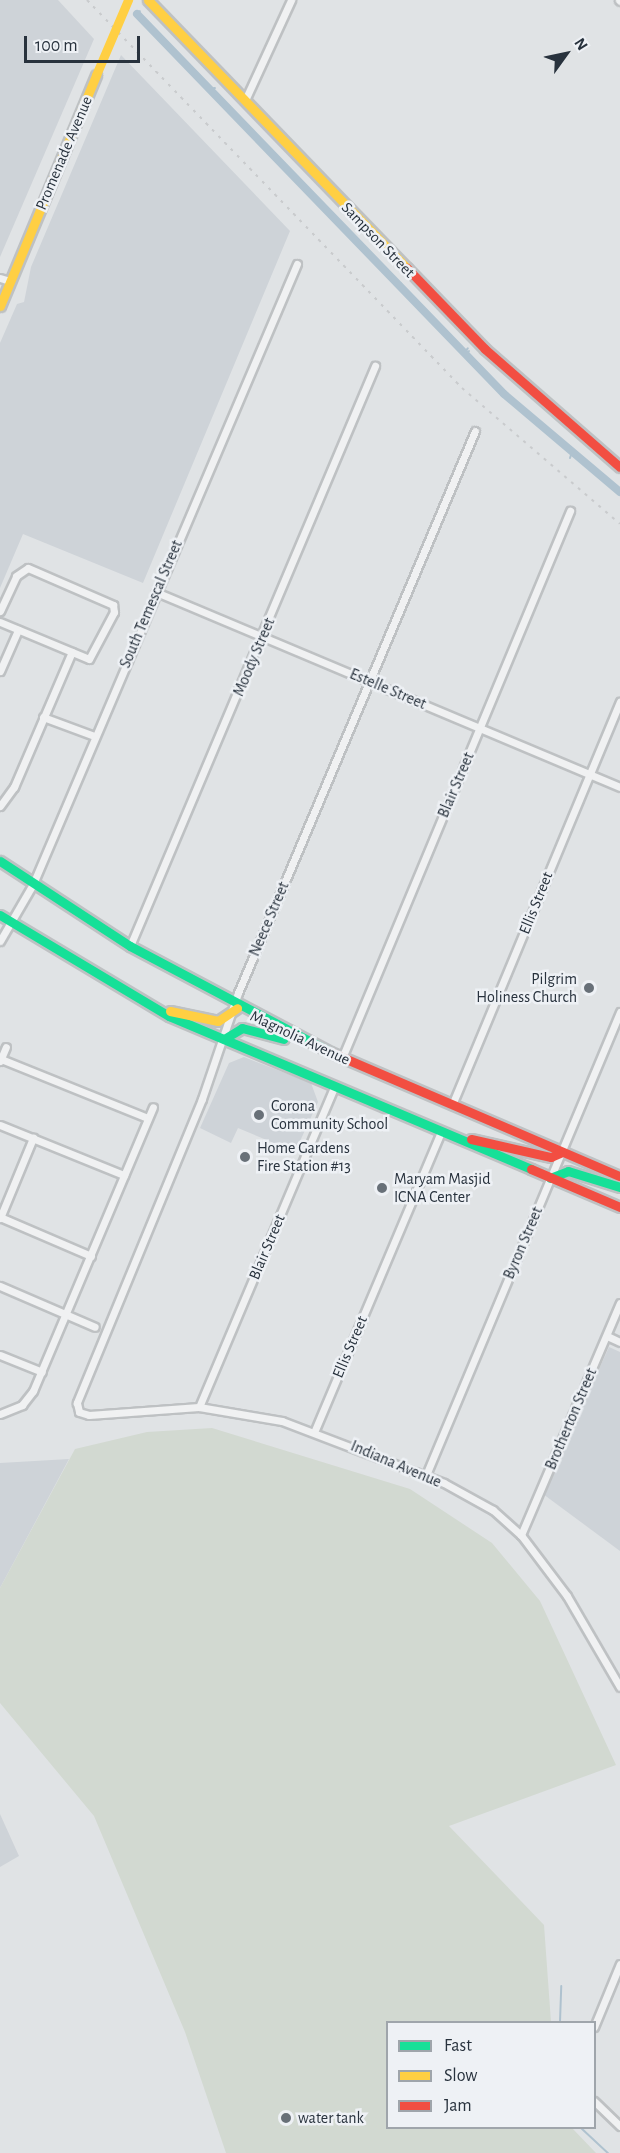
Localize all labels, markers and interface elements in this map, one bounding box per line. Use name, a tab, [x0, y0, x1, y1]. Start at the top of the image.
scale bar	[27, 24, 142, 62]
north arrow	[536, 24, 596, 84]
text: N	[571, 35, 591, 53]
text: 100 m	[35, 37, 78, 55]
street label: Promenade Avenue	[31, 93, 97, 213]
street label: Sampson Street	[337, 198, 419, 282]
street label: South Temescal Street	[115, 537, 187, 671]
street label: Moody Street	[229, 615, 279, 699]
street label: Estelle Street	[347, 664, 429, 714]
street label: Blair Street	[434, 749, 478, 821]
street label: Ellis Street	[515, 869, 557, 937]
street label: Neece Street	[245, 879, 293, 959]
place label: Pilgrim Holiness Church	[476, 969, 577, 1007]
marker: Pilgrim Holiness Church	[582, 981, 596, 995]
street label: Magnolia Avenue	[247, 1006, 353, 1070]
place label: Corona Community School	[271, 1096, 388, 1134]
marker: Corona Community School	[252, 1108, 266, 1122]
place label: Home Gardens Fire Station #13	[257, 1138, 351, 1176]
marker: Home Gardens Fire Station #13	[238, 1150, 252, 1164]
place label: Maryam Masjid ICNA Center	[394, 1169, 490, 1207]
marker: Maryam Masjid ICNA Center	[375, 1181, 389, 1195]
street label: Byron Street	[499, 1204, 547, 1282]
street label: Blair Street	[245, 1211, 289, 1283]
street label: Ellis Street	[328, 1313, 372, 1381]
street label: Brotherton Street	[541, 1365, 601, 1473]
street label: Indiana Avenue	[348, 1436, 444, 1492]
legend	[386, 2021, 596, 2129]
text: Fast	[444, 2037, 472, 2055]
text: Slow	[444, 2067, 477, 2085]
text: Jam	[444, 2097, 472, 2115]
place label: water tank	[298, 2108, 364, 2128]
marker: water tank	[279, 2111, 293, 2125]

